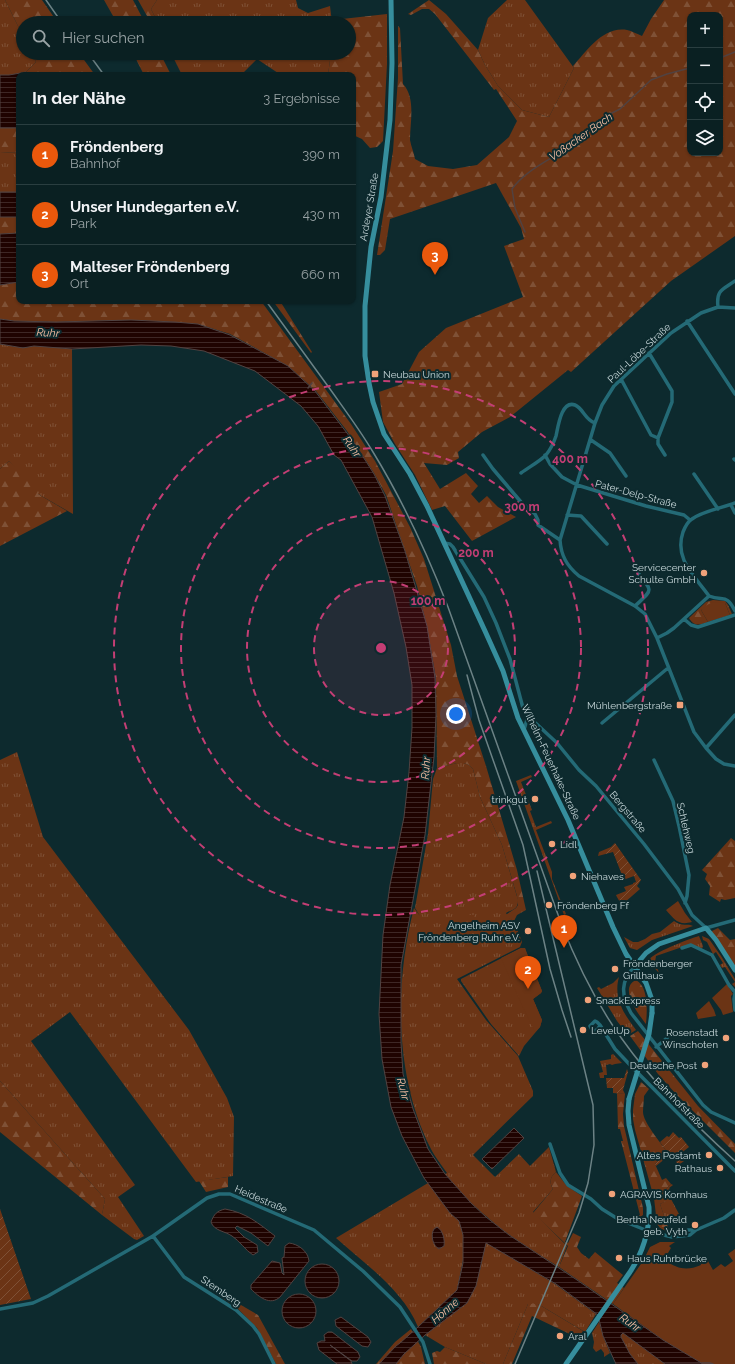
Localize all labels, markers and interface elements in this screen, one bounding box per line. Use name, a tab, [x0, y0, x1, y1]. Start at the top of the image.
map controls	[687, 12, 723, 156]
button: +	[687, 12, 723, 48]
search box	[16, 16, 356, 60]
icon: search	[30, 27, 52, 49]
text: Hier suchen	[62, 29, 145, 47]
button: −	[687, 48, 723, 84]
button: locate	[687, 84, 723, 120]
text: In der Nähe	[32, 88, 126, 108]
text: 3 Ergebnisse	[263, 91, 340, 106]
water label: Voßacker Bach	[547, 110, 615, 164]
button: layers	[687, 120, 723, 156]
text: Fröndenberg	[70, 138, 164, 156]
text: 1	[42, 147, 48, 162]
text: 390 m	[302, 147, 340, 162]
text: Bahnhof	[70, 156, 120, 171]
street label: Ardeyer Straße	[358, 172, 380, 242]
text: Unser Hundegarten e.V.	[70, 198, 239, 216]
text: 2	[41, 207, 49, 222]
text: 430 m	[303, 207, 340, 222]
text: Park	[70, 216, 97, 231]
pin: 3	[422, 242, 448, 275]
text: Malteser Fröndenberg	[70, 258, 230, 276]
text: 3	[41, 267, 49, 282]
text: 660 m	[301, 267, 340, 282]
text: Ort	[70, 276, 89, 291]
street label: Paul-Löbe-Straße	[605, 321, 673, 385]
water label: Ruhr	[36, 326, 61, 340]
marker: Neubau Union	[370, 369, 380, 379]
place label: Neubau Union	[383, 369, 450, 380]
water label: Ruhr	[340, 434, 365, 461]
text: 400 m	[552, 452, 588, 466]
street label: Pater-Delp-Straße	[594, 478, 678, 510]
text: 300 m	[504, 500, 540, 514]
text: 200 m	[458, 546, 494, 560]
place label: Servicecenter Schulte GmbH	[628, 562, 696, 585]
marker: Servicecenter Schulte GmbH	[699, 568, 709, 578]
text: 100 m	[411, 594, 445, 608]
centre of rings	[374, 641, 388, 655]
place label: Mühlenbergstraße	[587, 700, 672, 711]
marker: Mühlenbergstraße	[675, 700, 685, 710]
street label: Wilhelm-Feuerhake-Straße	[519, 703, 583, 822]
your location	[446, 704, 466, 724]
water label: Ruhr	[419, 755, 433, 780]
street label: Bergstraße	[608, 789, 649, 835]
place label: trinkgut	[492, 794, 528, 805]
marker: trinkgut	[530, 794, 540, 804]
street label: Schlehweg	[675, 802, 697, 854]
marker: Lidl	[547, 839, 557, 849]
place label: Lidl	[560, 839, 577, 850]
marker: Niehaves	[568, 871, 578, 881]
place label: Niehaves	[581, 871, 624, 882]
marker: Fröndenberg Ff	[544, 900, 554, 910]
place label: Fröndenberg Ff	[557, 900, 629, 911]
pin: 1	[551, 915, 577, 948]
place label: Angelheim ASV Fröndenberg Ruhr e.V.	[418, 920, 520, 943]
marker: Angelheim ASV Fröndenberg Ruhr e.V.	[523, 926, 533, 936]
pin: 2	[515, 956, 541, 989]
place label: Fröndenberger Grillhaus	[623, 958, 693, 981]
marker: Fröndenberger Grillhaus	[610, 964, 620, 974]
marker: SnackExpress	[583, 995, 593, 1005]
place label: SnackExpress	[596, 995, 660, 1006]
marker: LevelUp	[578, 1025, 588, 1035]
place label: LevelUp	[591, 1025, 630, 1036]
place label: Rosenstadt Winschoten	[663, 1027, 719, 1050]
marker: Rosenstadt Winschoten	[721, 1033, 731, 1043]
place label: Deutsche Post	[630, 1060, 698, 1071]
marker: Deutsche Post	[700, 1060, 710, 1070]
street label: Bahnhofstraße	[651, 1075, 707, 1131]
water label: Ruhr	[394, 1076, 412, 1103]
place label: Altes Postamt	[637, 1150, 702, 1161]
marker: Altes Postamt	[704, 1150, 714, 1160]
place label: Rathaus	[675, 1163, 712, 1174]
marker: Rathaus	[715, 1163, 725, 1173]
street label: Heidestraße	[233, 1183, 289, 1215]
marker: AGRAVIS Kornhaus	[607, 1189, 617, 1199]
place label: AGRAVIS Kornhaus	[620, 1189, 708, 1200]
place label: Bertha Neufeld geb. Vyth	[616, 1214, 687, 1237]
marker: Bertha Neufeld geb. Vyth	[690, 1220, 700, 1230]
marker: Haus Ruhrbrücke	[614, 1253, 624, 1263]
place label: Haus Ruhrbrücke	[627, 1253, 707, 1264]
street label: Stemberg	[199, 1274, 243, 1308]
water label: Hönne	[429, 1295, 461, 1326]
water label: Ruhr	[617, 1311, 644, 1336]
marker: Aral	[555, 1331, 565, 1341]
place label: Aral	[568, 1331, 587, 1342]

